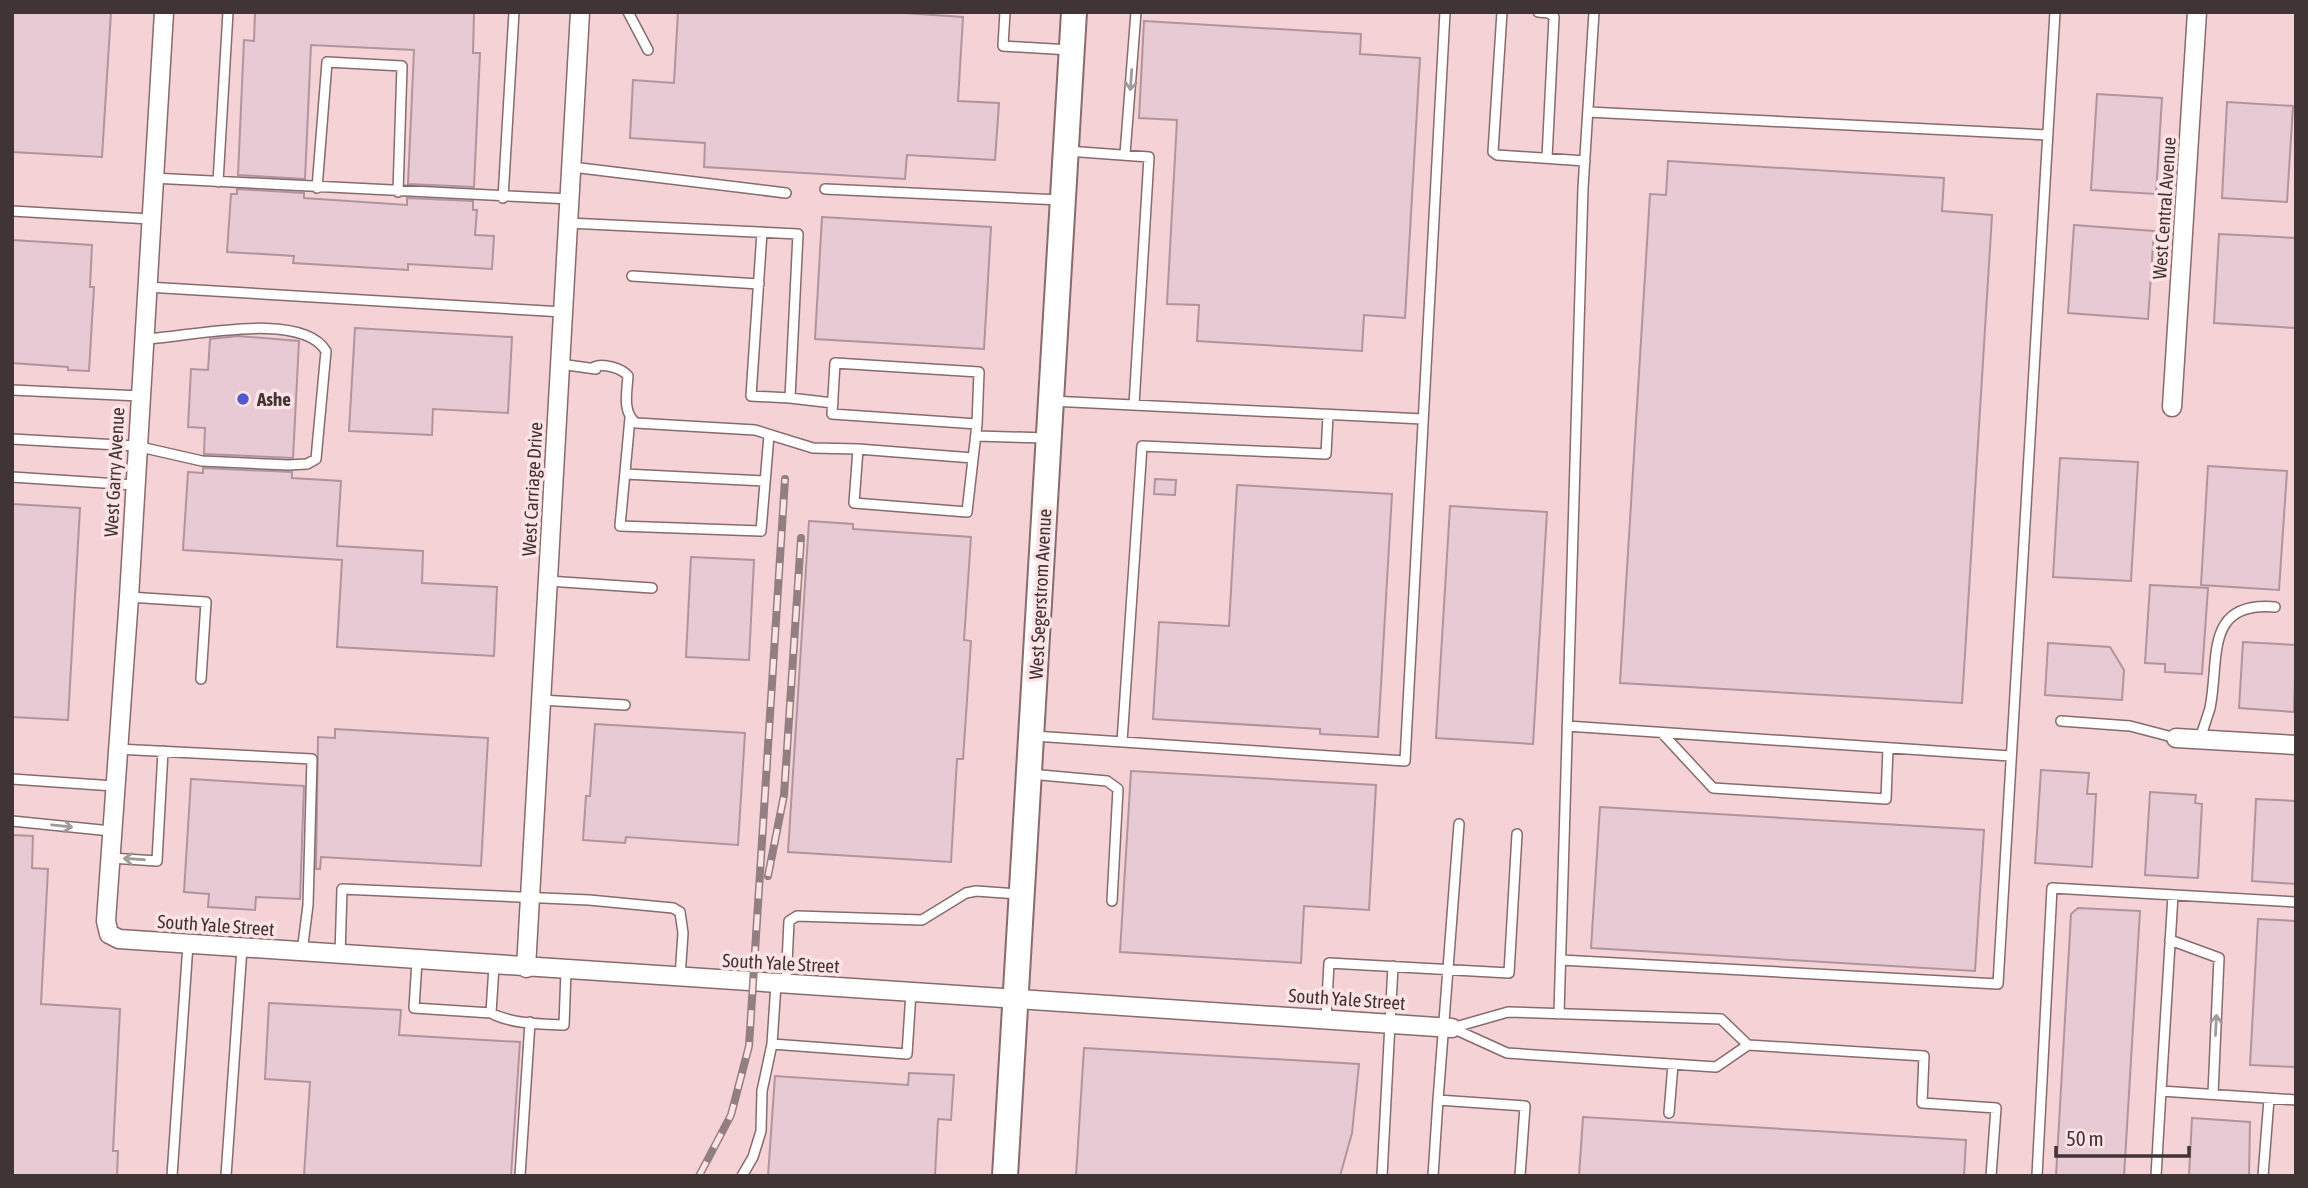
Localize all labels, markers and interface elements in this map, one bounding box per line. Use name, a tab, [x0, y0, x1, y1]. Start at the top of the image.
one-way arrow	[1124, 69, 1137, 91]
street label: West Central Avenue	[2148, 136, 2180, 280]
place label: Ashe	[256, 388, 291, 410]
marker: Ashe	[235, 391, 251, 407]
street label: West Garry Avenue	[100, 407, 128, 537]
street label: West Carriage Drive	[518, 421, 546, 557]
street label: West Segerstrom Avenue	[1025, 508, 1055, 680]
one-way arrow	[50, 820, 73, 833]
one-way arrow	[123, 852, 145, 865]
street label: South Yale Street	[157, 910, 275, 940]
street label: South Yale Street	[722, 949, 840, 977]
street label: South Yale Street	[1288, 984, 1406, 1014]
one-way arrow	[2210, 1014, 2223, 1037]
scale bar	[2056, 1114, 2189, 1158]
text: 50 m	[2066, 1126, 2104, 1150]

